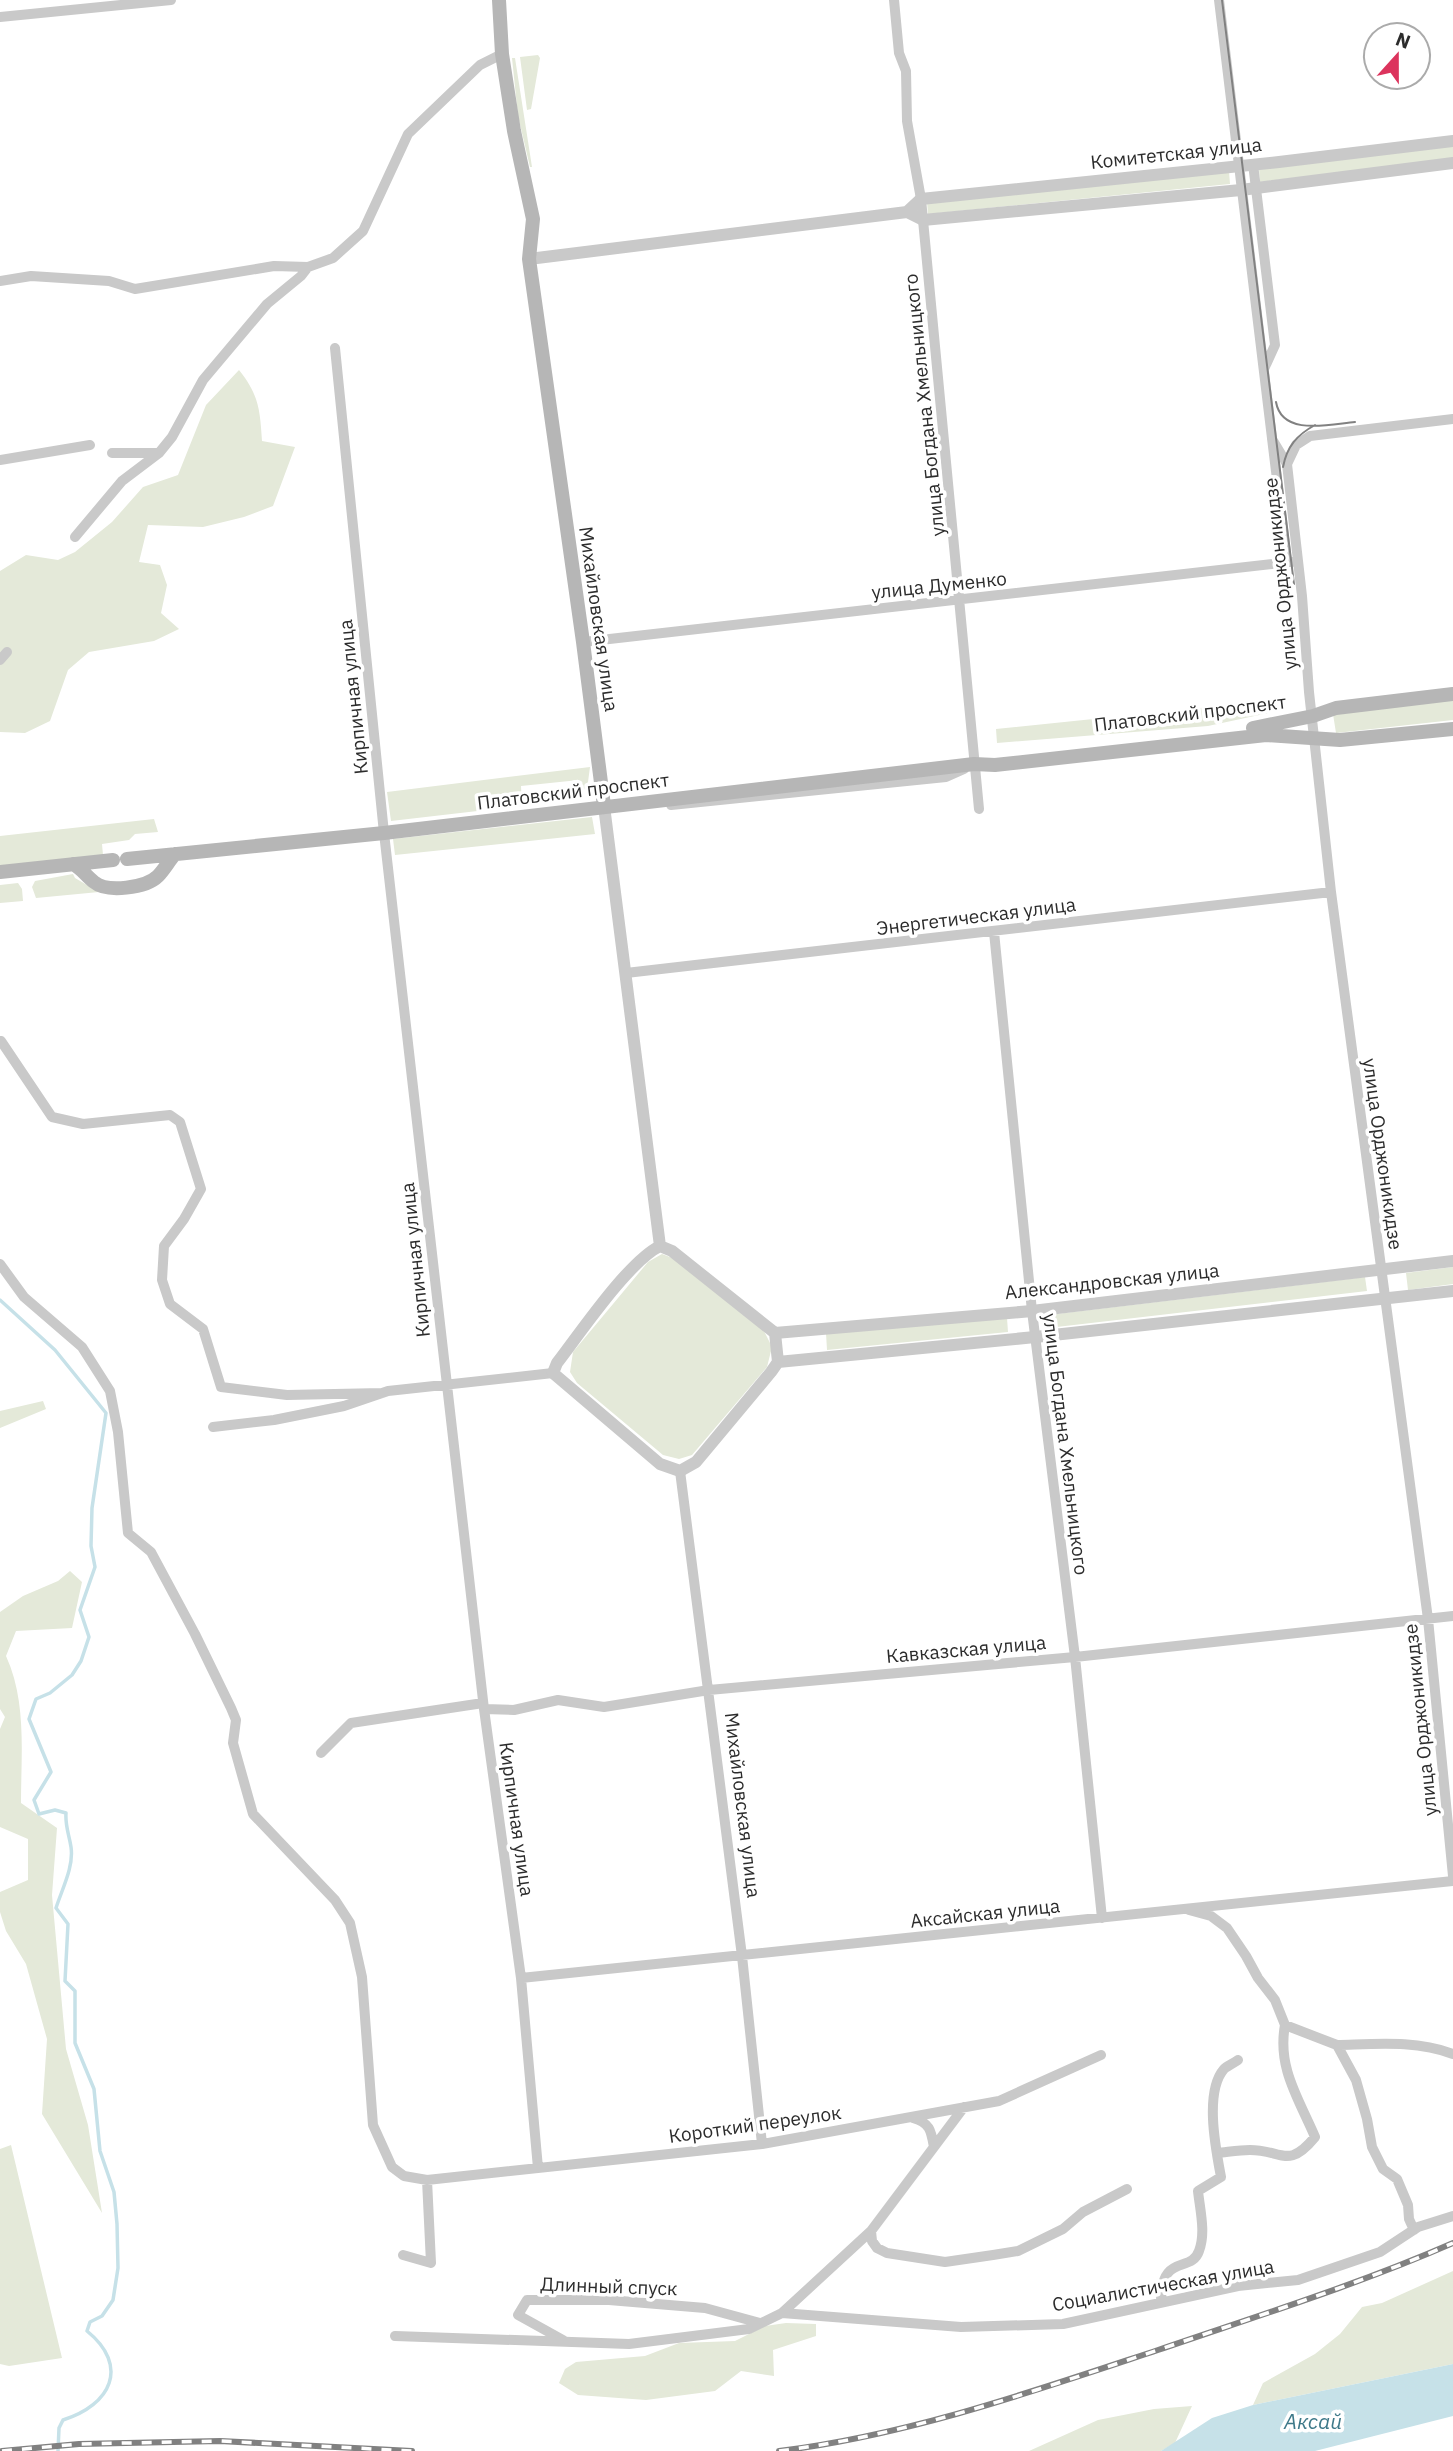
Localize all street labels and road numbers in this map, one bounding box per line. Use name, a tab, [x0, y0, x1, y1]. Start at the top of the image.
street label: Комитетская улица	[1089, 132, 1263, 174]
street label: улица Богдана Хмельницкого	[898, 273, 950, 537]
street label: улица Орджоникидзе	[1258, 477, 1302, 671]
street label: Михайловская улица	[574, 525, 624, 713]
street label: улица Думенко	[870, 566, 1008, 604]
street label: Кирпичная улица	[333, 618, 373, 776]
street label: Платовский проспект	[1093, 689, 1287, 737]
street label: Платовский проспект	[476, 767, 670, 815]
street label: Энергетическая улица	[875, 892, 1077, 940]
street label: улица Орджоникидзе	[1358, 1057, 1408, 1251]
street label: Кирпичная улица	[395, 1181, 435, 1339]
street label: Александровская улица	[1004, 1258, 1220, 1304]
street label: улица Богдана Хмельницкого	[1038, 1312, 1094, 1576]
street label: улица Орджоникидзе	[1398, 1623, 1442, 1817]
street label: Кавказская улица	[885, 1630, 1047, 1668]
street label: Михайловская улица	[720, 1711, 766, 1899]
street label: Кирпичная улица	[494, 1740, 540, 1898]
street label: Аксайская улица	[909, 1893, 1061, 1933]
street label: Короткий переулок	[667, 2100, 843, 2148]
street label: Социалистическая улица	[1050, 2254, 1276, 2316]
street label: Длинный спуск	[540, 2272, 678, 2300]

